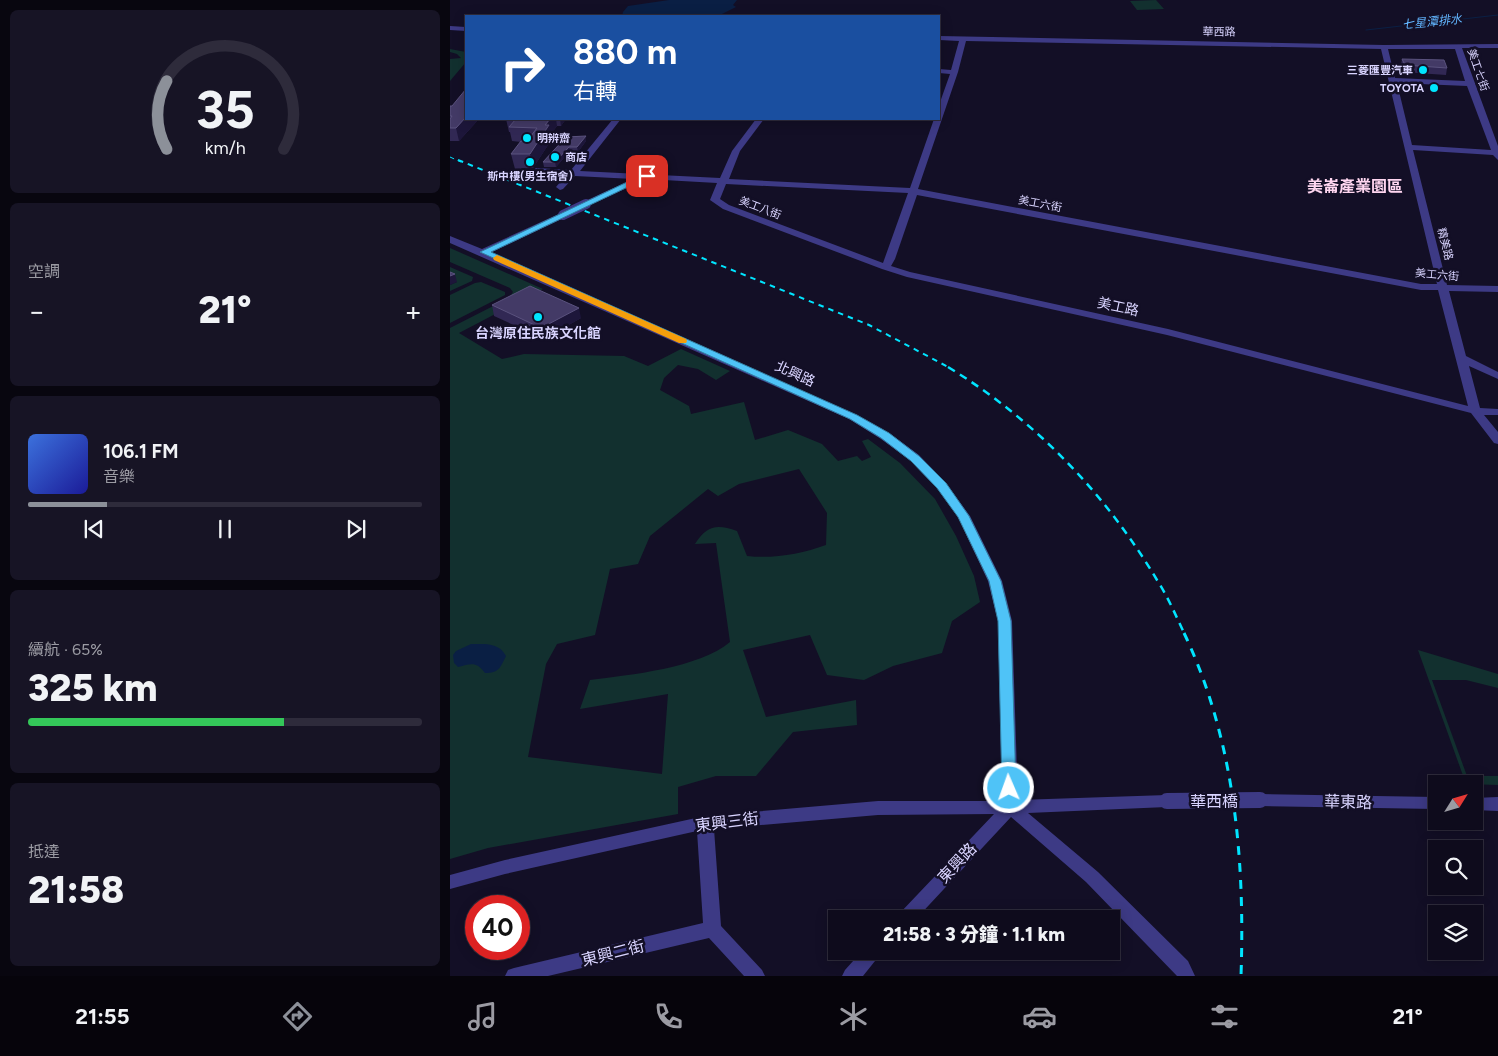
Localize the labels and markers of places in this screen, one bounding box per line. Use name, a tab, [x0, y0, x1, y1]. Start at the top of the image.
place label: 三菱匯豐汽車	[1347, 64, 1413, 77]
marker: 三菱匯豐汽車	[1417, 64, 1429, 76]
place label: TOYOTA	[1380, 82, 1424, 95]
marker: TOYOTA	[1428, 82, 1440, 94]
marker: 明辨齋	[521, 132, 533, 144]
place label: 明辨齋	[537, 132, 570, 145]
marker: 商店	[549, 151, 561, 163]
place label: 商店	[565, 151, 587, 164]
pin	[626, 155, 668, 197]
marker: 斯中樓(男生宿舍)	[524, 156, 536, 168]
place label: 斯中樓(男生宿舍)	[487, 170, 573, 183]
marker: 台灣原住民族文化館	[532, 311, 544, 323]
place label: 台灣原住民族文化館	[475, 325, 601, 342]

